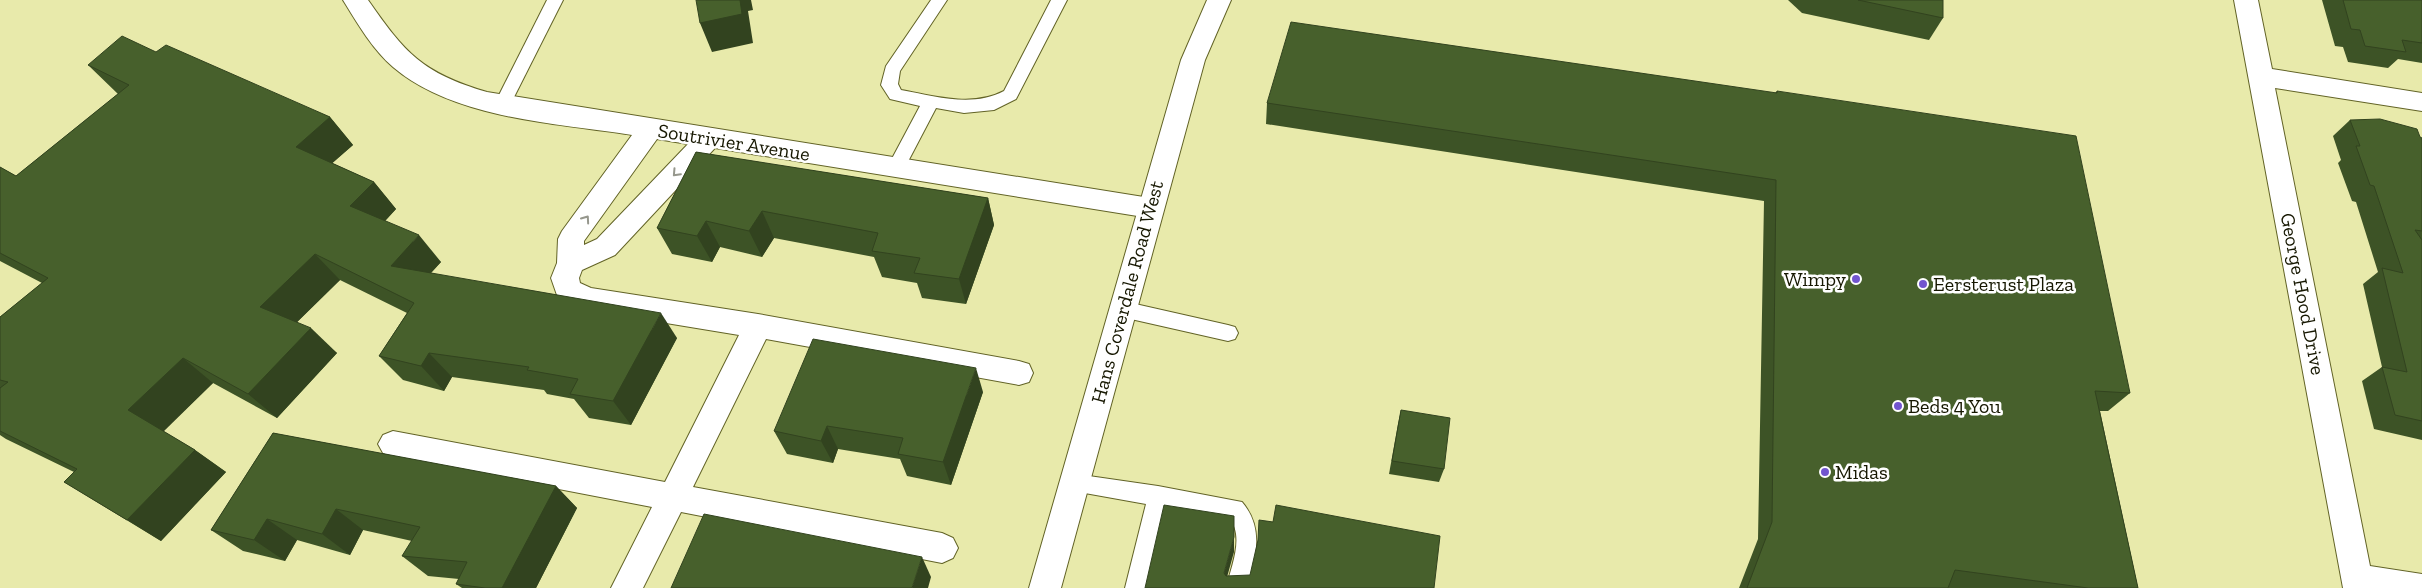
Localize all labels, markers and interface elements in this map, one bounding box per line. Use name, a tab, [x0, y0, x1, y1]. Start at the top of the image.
street label: Soutrivier Avenue	[656, 118, 812, 166]
one-way arrow	[673, 168, 682, 177]
street label: Hans Coverdale Road West	[1086, 177, 1168, 406]
street label: George Hood Drive	[2276, 211, 2330, 377]
one-way arrow	[580, 215, 589, 225]
place label: Wimpy	[1784, 267, 1847, 291]
place label: Eersterust Plaza	[1933, 272, 2074, 296]
marker: Wimpy	[1850, 273, 1862, 285]
marker: Eersterust Plaza	[1917, 278, 1929, 290]
place label: Beds 4 You	[1908, 394, 2001, 418]
marker: Beds 4 You	[1892, 400, 1904, 412]
place label: Midas	[1835, 460, 1888, 484]
marker: Midas	[1819, 466, 1831, 478]

